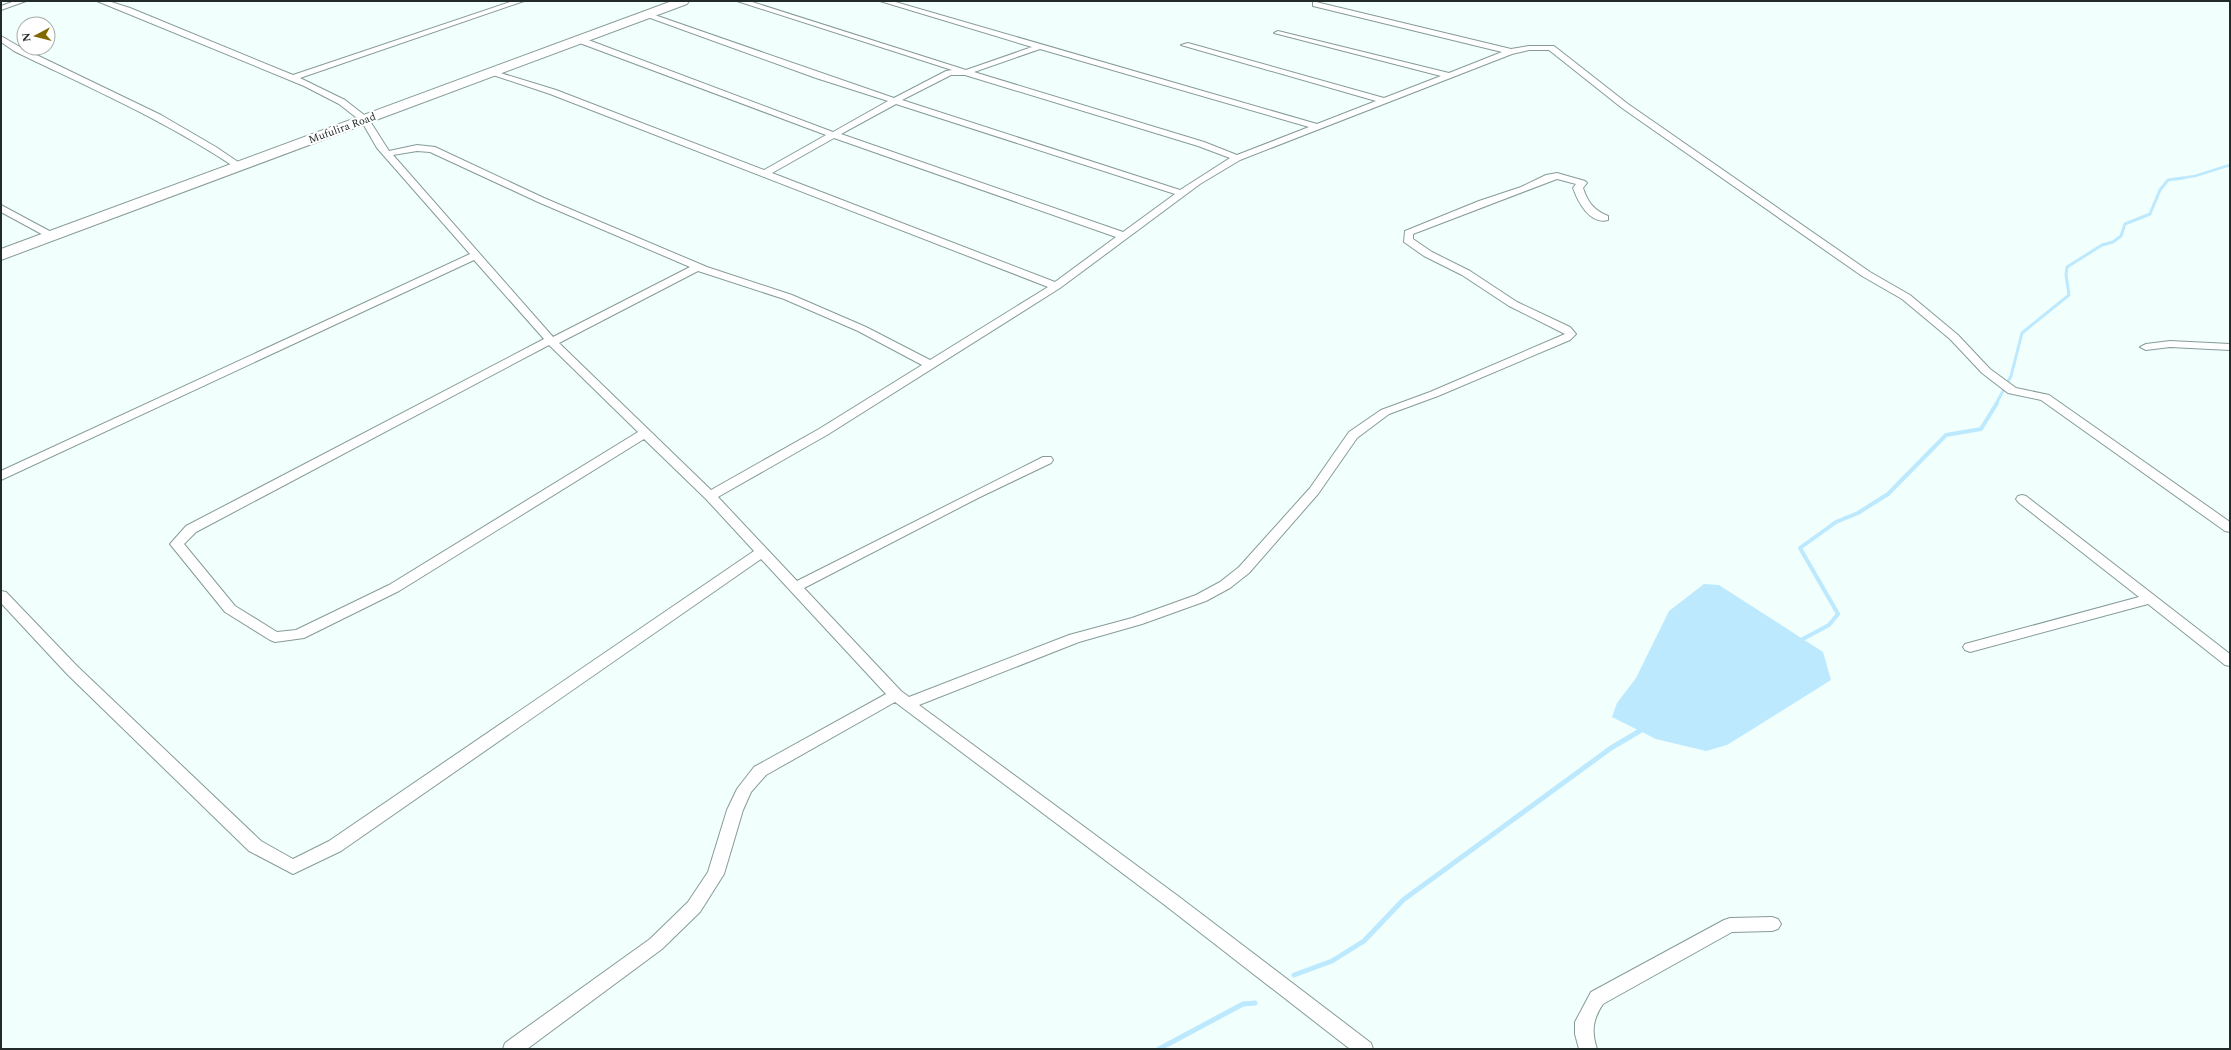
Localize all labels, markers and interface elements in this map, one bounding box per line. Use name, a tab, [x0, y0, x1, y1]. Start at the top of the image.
north arrow	[16, 16, 56, 56]
text: N	[18, 32, 36, 43]
street label: Mufulira Road	[306, 108, 378, 148]

